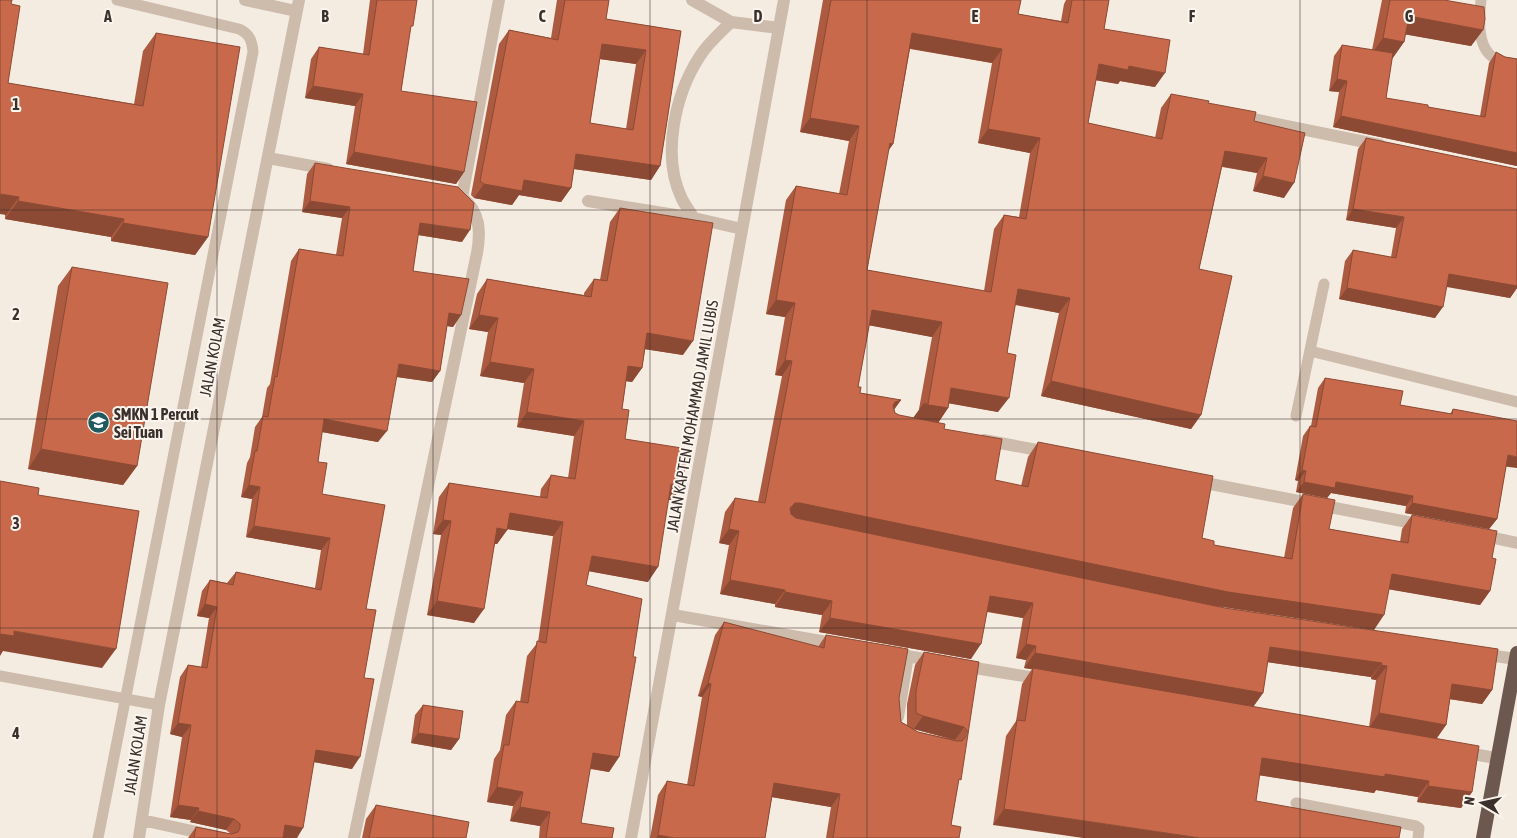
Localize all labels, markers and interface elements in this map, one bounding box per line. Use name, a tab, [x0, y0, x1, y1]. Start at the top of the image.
text: A	[103, 7, 112, 25]
text: B	[321, 7, 329, 25]
text: C	[538, 7, 546, 25]
text: D	[754, 7, 763, 25]
text: E	[972, 7, 979, 25]
text: F	[1189, 7, 1196, 25]
text: G	[1405, 7, 1414, 25]
text: 1	[12, 95, 20, 113]
street label: JALAN KAPTEN MOHAMMAD JAMIL LUBIS	[663, 298, 721, 533]
text: 2	[12, 305, 20, 323]
street label: JALAN KOLAM	[196, 316, 228, 398]
place label: SMKN 1 Percut Sei Tuan	[114, 405, 199, 441]
school or university icon: SMKN 1 Percut Sei Tuan	[86, 411, 110, 435]
text: 3	[12, 514, 20, 532]
street label: JALAN KOLAM	[120, 714, 150, 796]
text: 4	[11, 724, 20, 742]
north arrow	[1457, 778, 1507, 828]
text: N	[1461, 796, 1478, 806]

